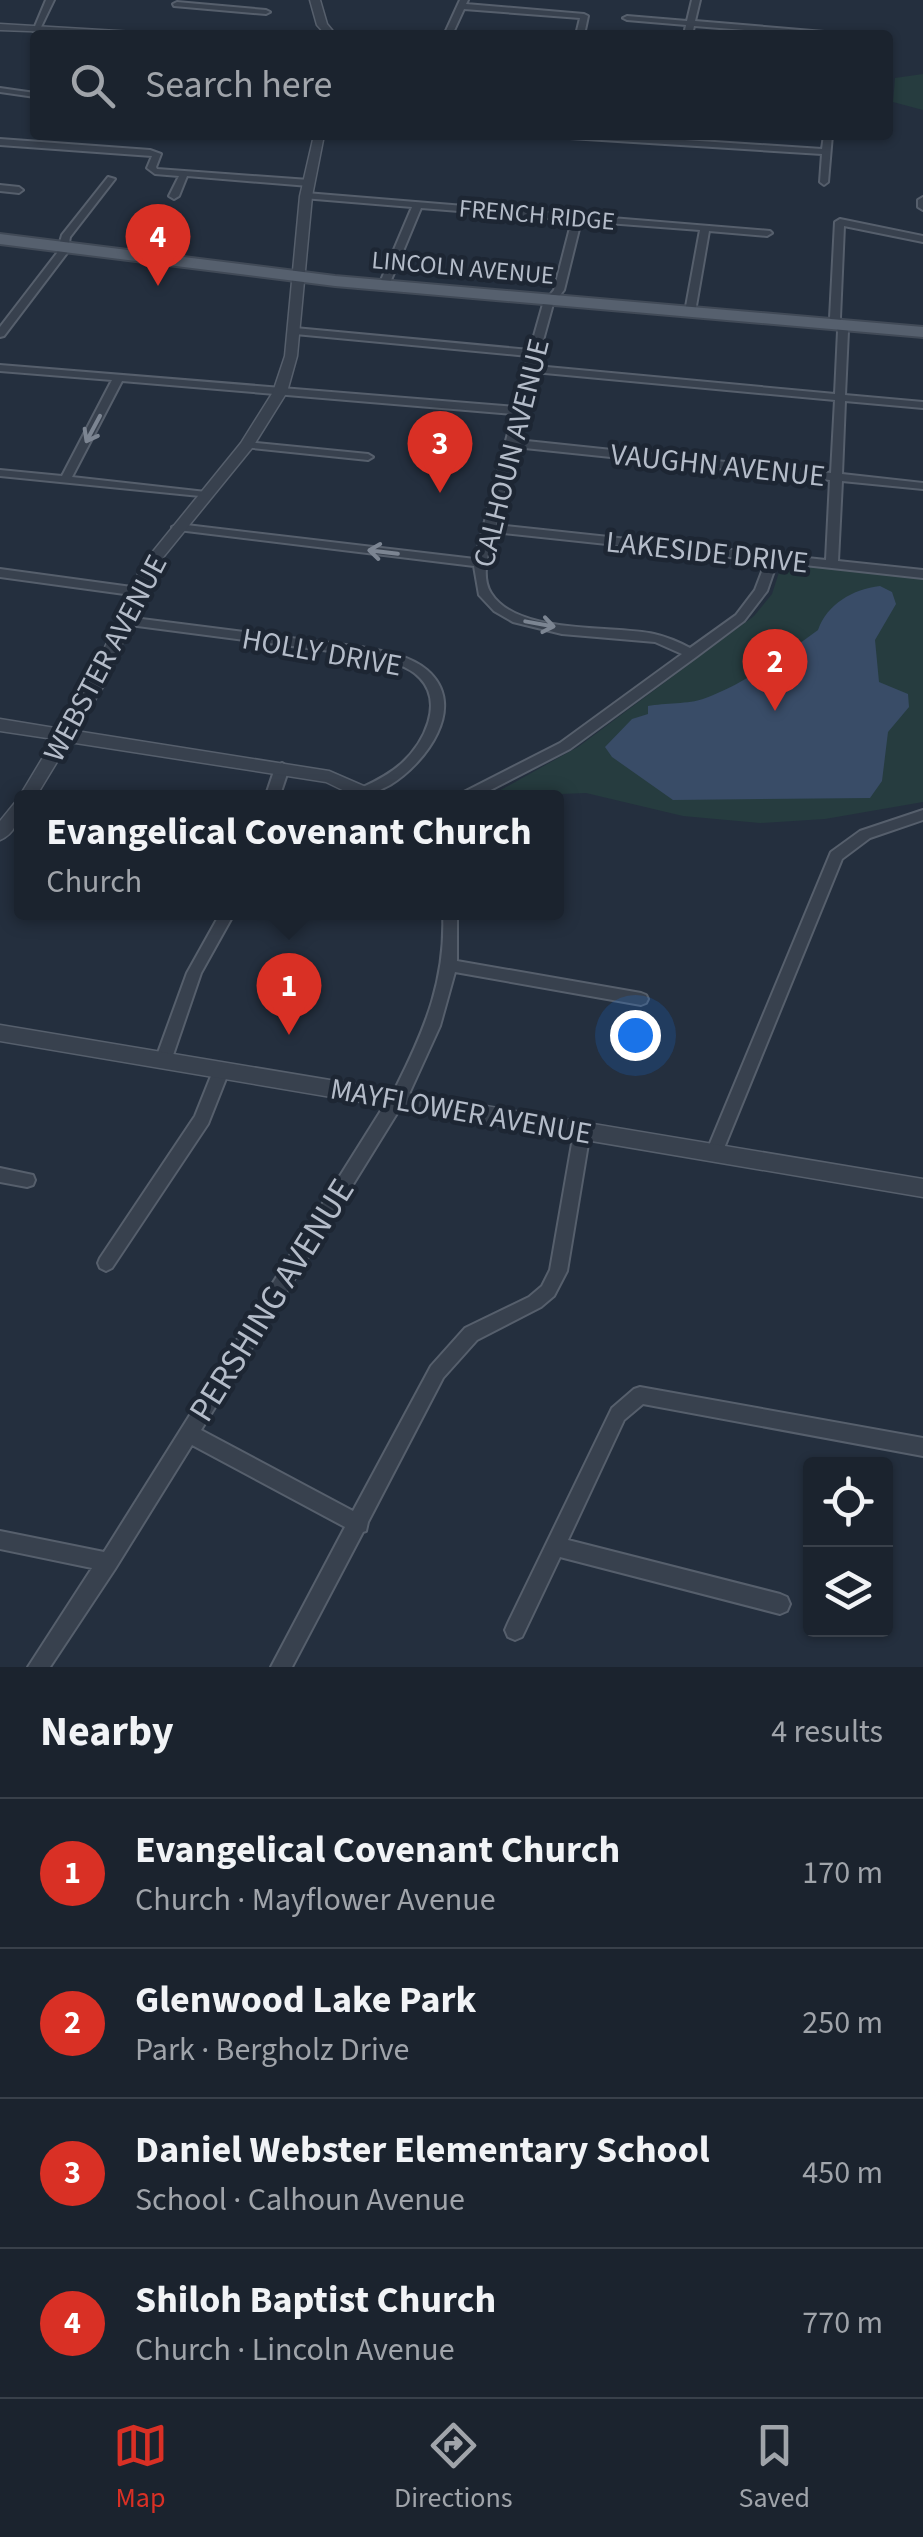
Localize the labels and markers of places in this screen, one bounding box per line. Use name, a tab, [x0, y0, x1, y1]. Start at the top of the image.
pin: 4	[126, 204, 190, 286]
pin: 3	[408, 410, 472, 493]
pin: 2	[742, 628, 808, 711]
pin: 1	[256, 952, 322, 1035]

